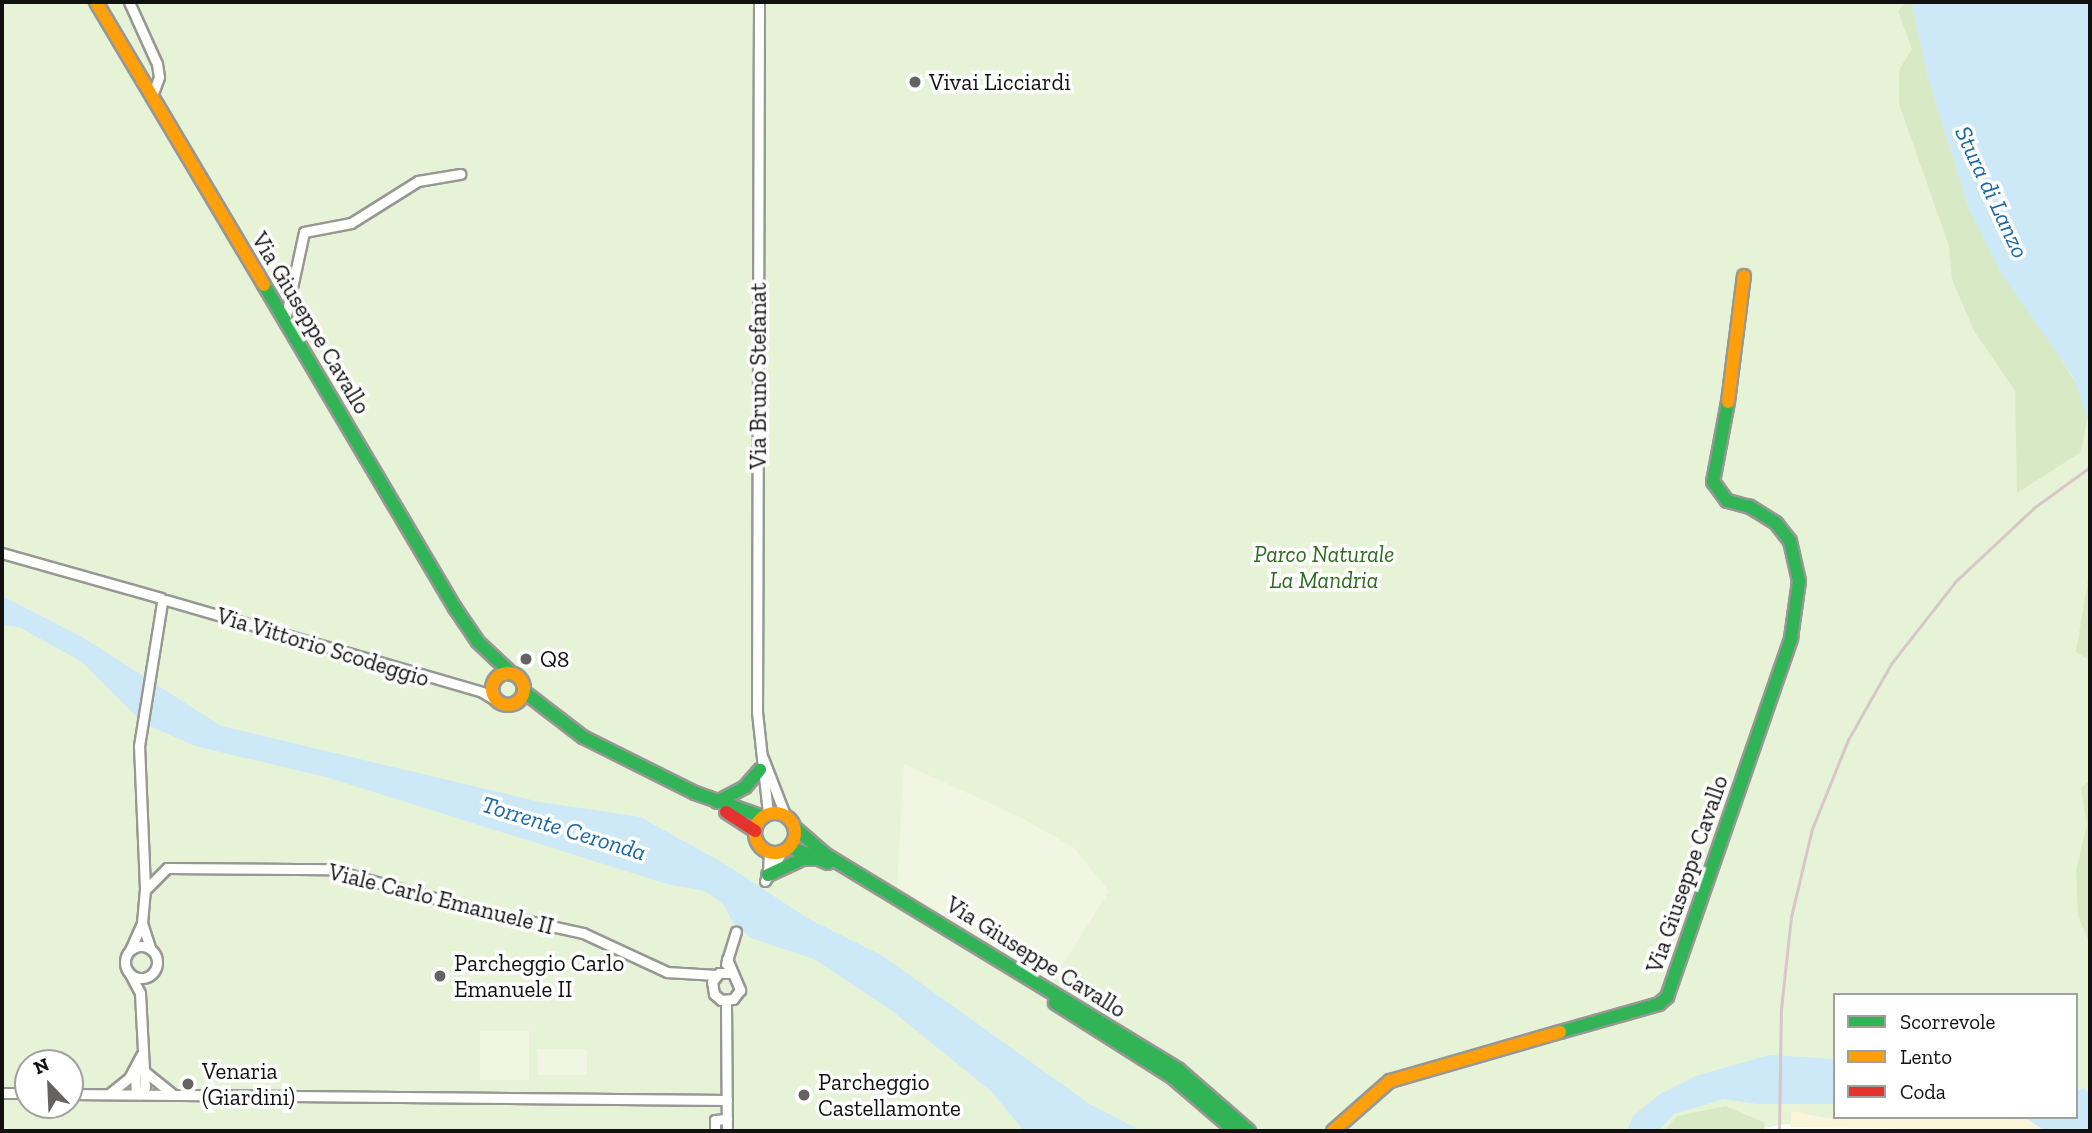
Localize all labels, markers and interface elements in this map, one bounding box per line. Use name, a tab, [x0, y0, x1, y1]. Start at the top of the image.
place label: Vivai Licciardi	[929, 68, 1071, 96]
marker: Vivai Licciardi	[907, 74, 923, 90]
water label: Stura di Lanzo	[1949, 122, 2035, 262]
street label: Via Giuseppe Cavallo	[246, 227, 376, 419]
street label: Via Bruno Stefanat	[744, 283, 772, 469]
park label: Parco Naturale La Mandria	[1254, 540, 1394, 594]
street label: Via Vittorio Scodeggio	[213, 601, 433, 693]
place label: Q8	[540, 645, 569, 673]
marker: Q8	[518, 651, 534, 667]
street label: Via Giuseppe Cavallo	[1640, 772, 1734, 976]
water label: Torrente Ceronda	[478, 789, 650, 867]
street label: Viale Carlo Emanuele II	[326, 858, 556, 940]
street label: Via Giuseppe Cavallo	[941, 890, 1131, 1024]
place label: Parcheggio Carlo Emanuele II	[454, 949, 624, 1003]
marker: Parcheggio Carlo Emanuele II	[432, 968, 448, 984]
legend	[1833, 993, 2078, 1119]
text: Scorrevole	[1900, 1009, 1995, 1034]
text: Lento	[1900, 1044, 1952, 1069]
north arrow	[14, 1049, 84, 1119]
text: N	[30, 1053, 53, 1079]
place label: Venaria (Giardini)	[202, 1057, 295, 1111]
place label: Parcheggio Castellamonte	[818, 1068, 961, 1122]
marker: Venaria (Giardini)	[180, 1076, 196, 1092]
text: Coda	[1900, 1079, 1946, 1104]
marker: Parcheggio Castellamonte	[796, 1087, 812, 1103]

